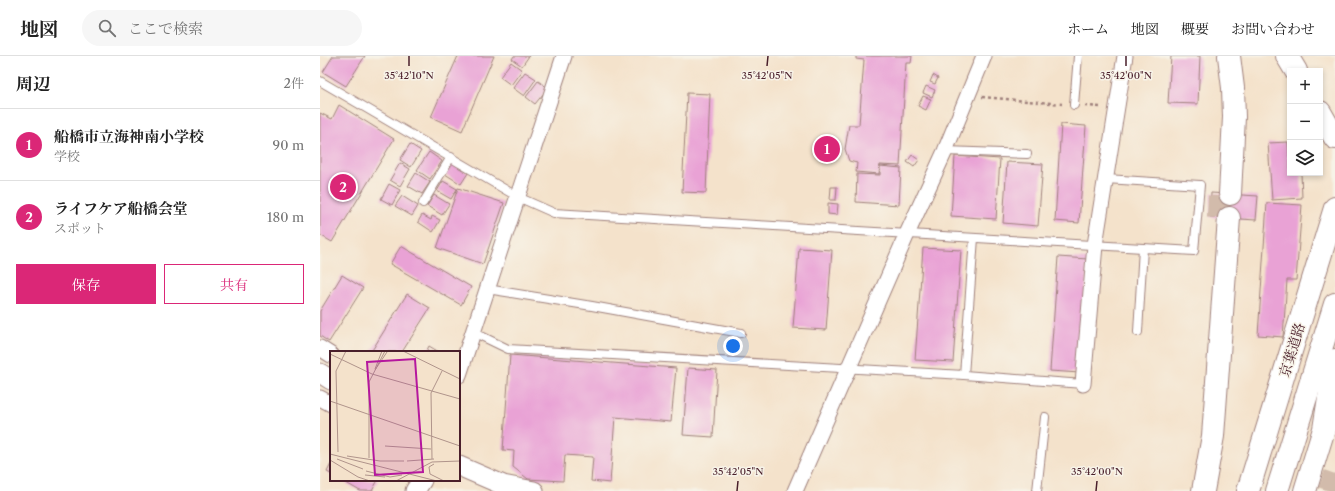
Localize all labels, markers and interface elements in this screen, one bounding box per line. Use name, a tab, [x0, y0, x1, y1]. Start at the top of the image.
search box	[82, 10, 362, 46]
icon: search	[96, 17, 118, 39]
text: 地図	[20, 18, 58, 41]
text: ここで検索	[128, 19, 203, 38]
text: ホーム	[1067, 20, 1109, 38]
text: 地図	[1131, 20, 1159, 38]
text: 概要	[1181, 20, 1209, 38]
text: お問い合わせ	[1231, 20, 1315, 38]
map controls	[1287, 68, 1323, 176]
button: +	[1287, 68, 1323, 104]
text: 35°42'10"N	[384, 69, 434, 82]
text: 35°42'05"N	[742, 69, 792, 82]
text: 35°42'00"N	[1100, 69, 1152, 82]
text: 周辺	[16, 74, 50, 94]
text: 2件	[284, 75, 304, 91]
button: −	[1287, 104, 1323, 140]
text: 船橋市立海神南小学校	[54, 127, 204, 146]
pin: 1	[814, 134, 840, 164]
text: 1	[26, 137, 32, 153]
text: 90 m	[273, 137, 304, 153]
button: layers	[1287, 140, 1323, 176]
text: 学校	[54, 148, 80, 164]
pin: 2	[330, 172, 356, 202]
text: ライフケア船橋会堂	[54, 199, 188, 218]
text: 2	[25, 209, 33, 225]
text: 180 m	[267, 209, 304, 225]
text: スポット	[54, 220, 106, 236]
button: 保存	[16, 264, 156, 304]
button: 共有	[164, 264, 304, 304]
street label: 京葉道路	[1275, 321, 1309, 379]
your location	[723, 336, 743, 356]
inset map	[330, 351, 460, 481]
text: 35°42'05"N	[713, 465, 763, 478]
text: 35°42'00"N	[1071, 465, 1123, 478]

